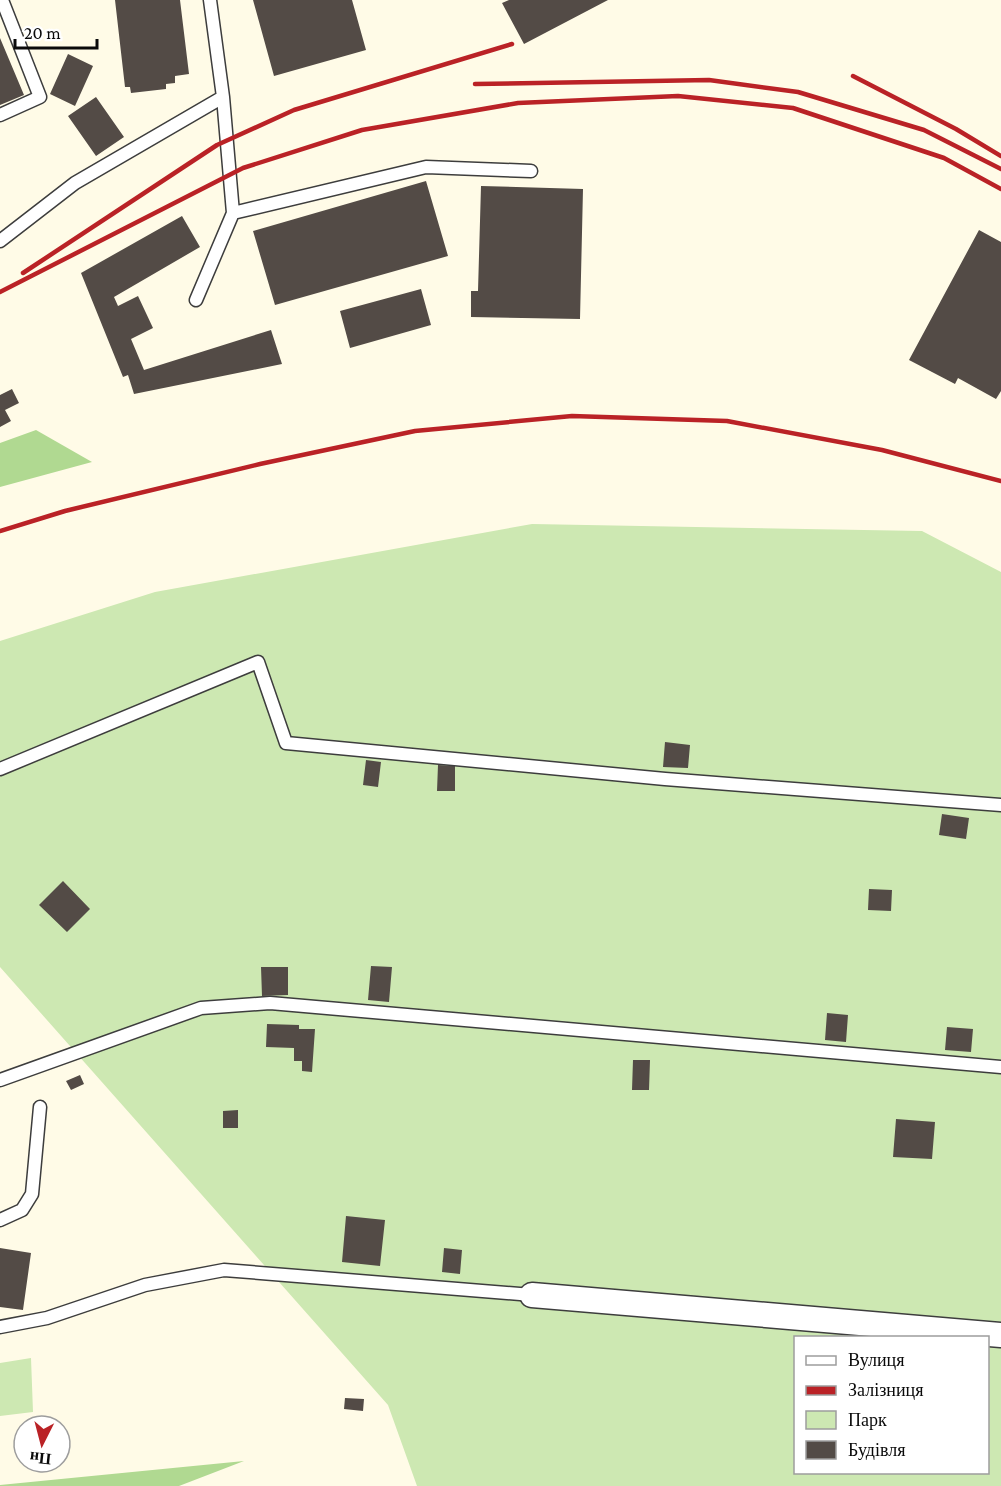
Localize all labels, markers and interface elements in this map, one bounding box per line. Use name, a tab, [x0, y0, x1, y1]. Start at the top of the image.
scale bar	[15, 12, 98, 50]
text: 20 m	[24, 23, 61, 43]
legend	[794, 1336, 989, 1474]
text: Вулиця	[848, 1350, 905, 1370]
text: Залізниця	[848, 1380, 923, 1400]
text: Парк	[848, 1410, 887, 1430]
north arrow	[12, 1414, 72, 1474]
text: Будівля	[848, 1440, 905, 1460]
text: Пн	[29, 1449, 52, 1468]

